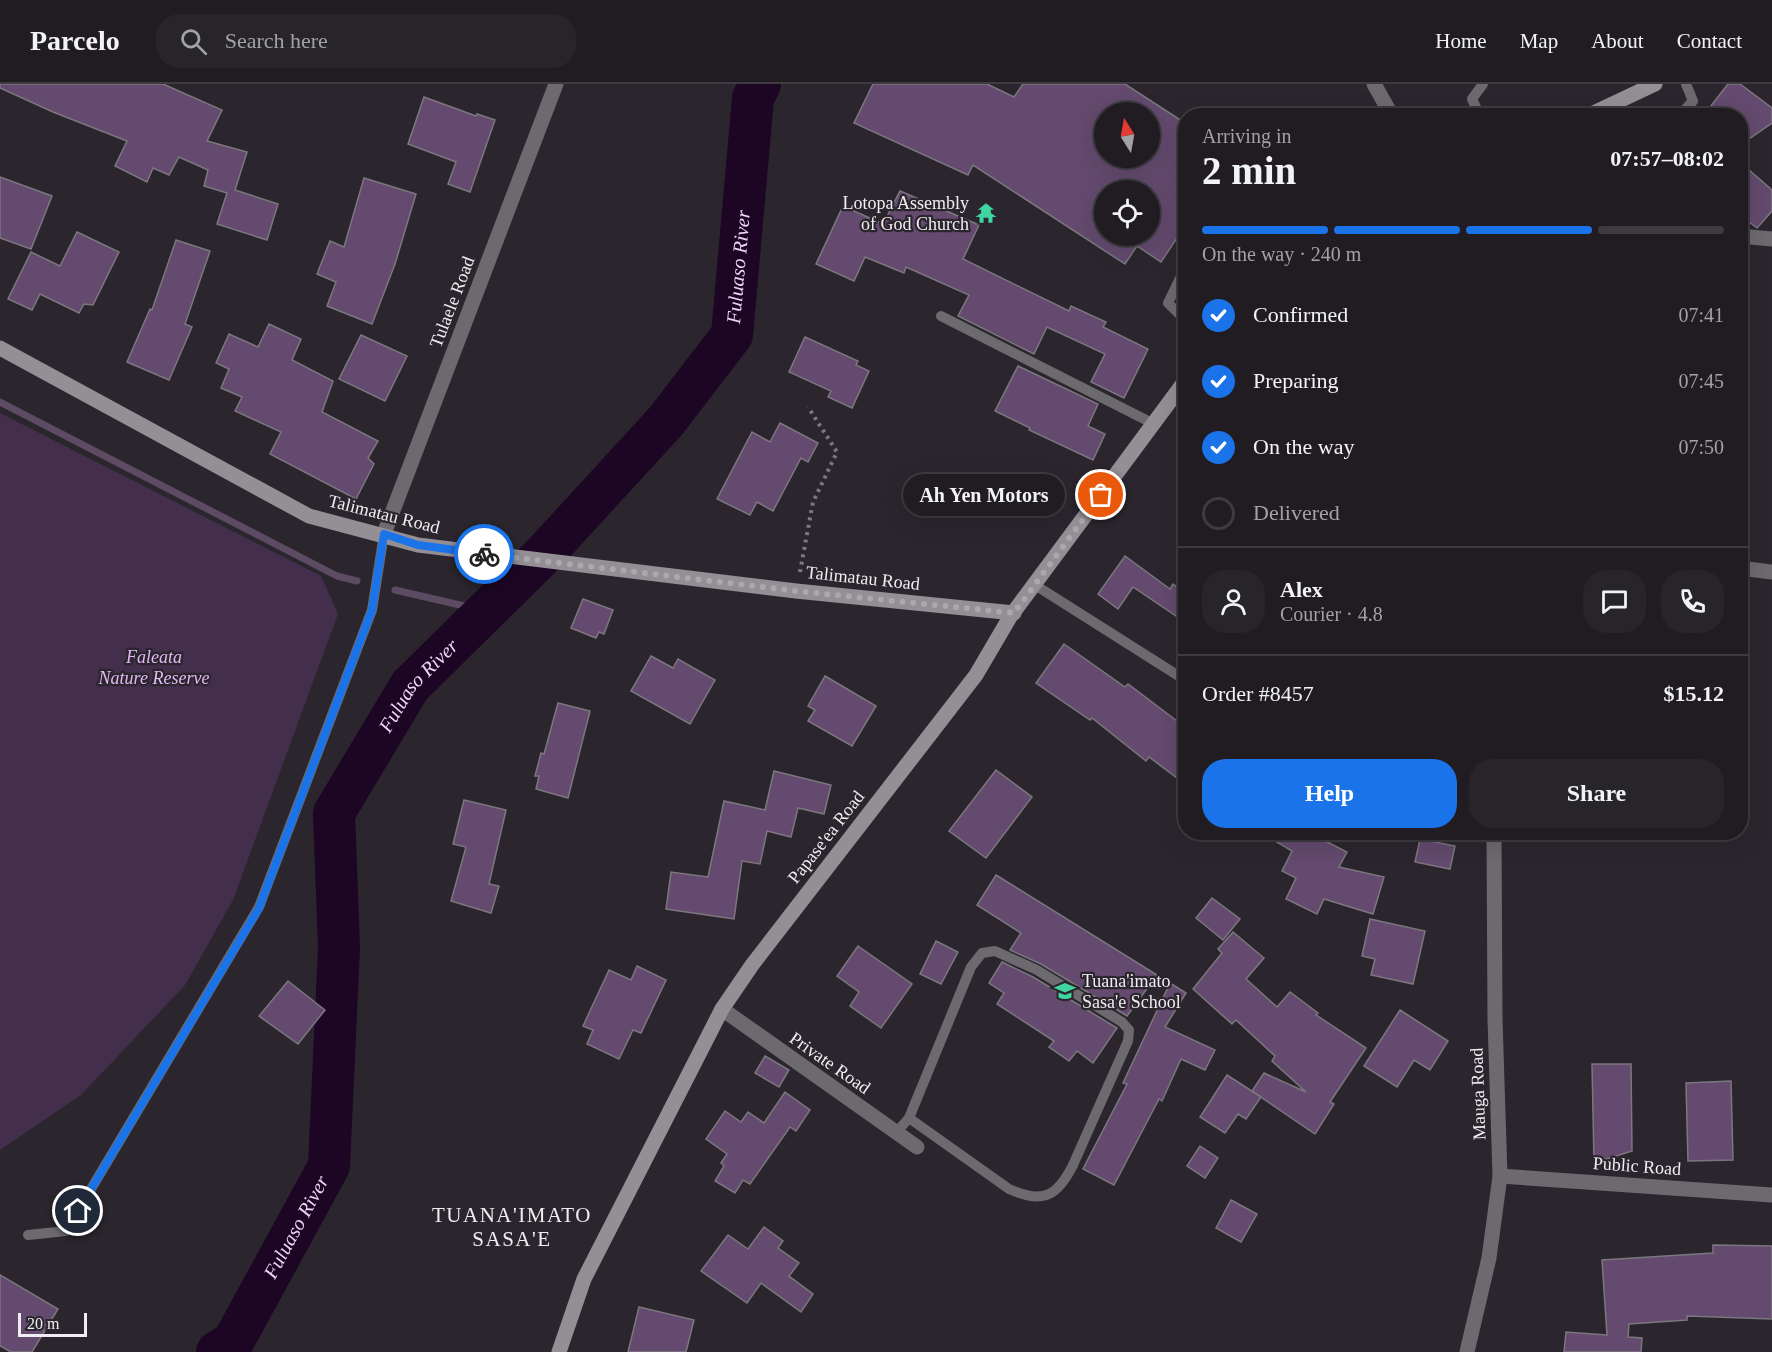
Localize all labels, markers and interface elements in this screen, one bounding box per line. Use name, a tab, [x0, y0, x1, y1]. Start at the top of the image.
search box	[156, 14, 576, 68]
text: Parcelo	[30, 25, 120, 56]
icon: search	[177, 25, 210, 58]
text: Search here	[225, 28, 328, 53]
text: Home	[1435, 29, 1487, 53]
text: Map	[1520, 29, 1558, 53]
text: About	[1591, 29, 1644, 53]
text: Contact	[1677, 29, 1742, 53]
north arrow	[1094, 102, 1160, 168]
map controls	[1094, 102, 1160, 246]
text: Arriving in	[1202, 125, 1291, 147]
text: 07:57–08:02	[1610, 146, 1724, 171]
text: 2 min	[1202, 149, 1296, 192]
button: locate	[1094, 180, 1160, 246]
place label: Lotopa Assembly of God Church	[843, 193, 969, 234]
temple icon: Lotopa Assembly of God Church	[974, 201, 998, 225]
water label: Fuluaso River	[722, 209, 754, 326]
text: On the way · 240 m	[1202, 243, 1361, 265]
street label: Tulaele Road	[425, 254, 479, 350]
icon: check	[1202, 299, 1235, 332]
text: Confirmed	[1253, 302, 1348, 327]
text: 07:41	[1678, 304, 1724, 326]
icon: check	[1202, 365, 1235, 398]
text: Preparing	[1253, 368, 1339, 393]
text: 07:45	[1678, 370, 1724, 392]
icon: check	[1202, 431, 1235, 464]
text: On the way	[1253, 434, 1354, 459]
text: 07:50	[1678, 436, 1724, 458]
pin	[1075, 469, 1126, 520]
callout: Ah Yen Motors	[903, 474, 1065, 516]
icon: bag	[1084, 478, 1117, 511]
text: Ah Yen Motors	[919, 484, 1049, 506]
street label: Talimatau Road	[326, 490, 442, 538]
text: Delivered	[1253, 500, 1340, 525]
courier	[454, 524, 514, 584]
icon: bike	[468, 538, 501, 571]
street label: Talimatau Road	[805, 562, 921, 594]
button: person	[1202, 570, 1265, 633]
button: chat	[1583, 570, 1646, 633]
button: phone	[1661, 570, 1724, 633]
text: Alex	[1280, 577, 1323, 602]
text: Courier · 4.8	[1280, 603, 1383, 625]
water label: Fuluaso River	[374, 634, 462, 737]
park label: Faleata Nature Reserve	[98, 647, 209, 688]
text: Order #8457	[1202, 681, 1314, 706]
text: $15.12	[1664, 681, 1724, 706]
button: Help	[1202, 759, 1457, 828]
button: Share	[1469, 759, 1724, 828]
street label: Papase'ea Road	[784, 787, 868, 887]
place label: Tuana'imato Sasa'e School	[1082, 971, 1181, 1012]
school or university icon: Tuana'imato Sasa'e School	[1053, 979, 1077, 1003]
street label: Private Road	[786, 1028, 874, 1098]
street label: Mauga Road	[1466, 1047, 1490, 1141]
street label: Public Road	[1592, 1153, 1682, 1179]
water label: Fuluaso River	[258, 1171, 333, 1283]
pin	[52, 1185, 103, 1236]
icon: home	[61, 1194, 94, 1227]
district label: TUANA'IMATO SASA'E	[432, 1203, 592, 1251]
scale bar	[18, 1310, 87, 1338]
text: 20 m	[27, 1315, 59, 1332]

